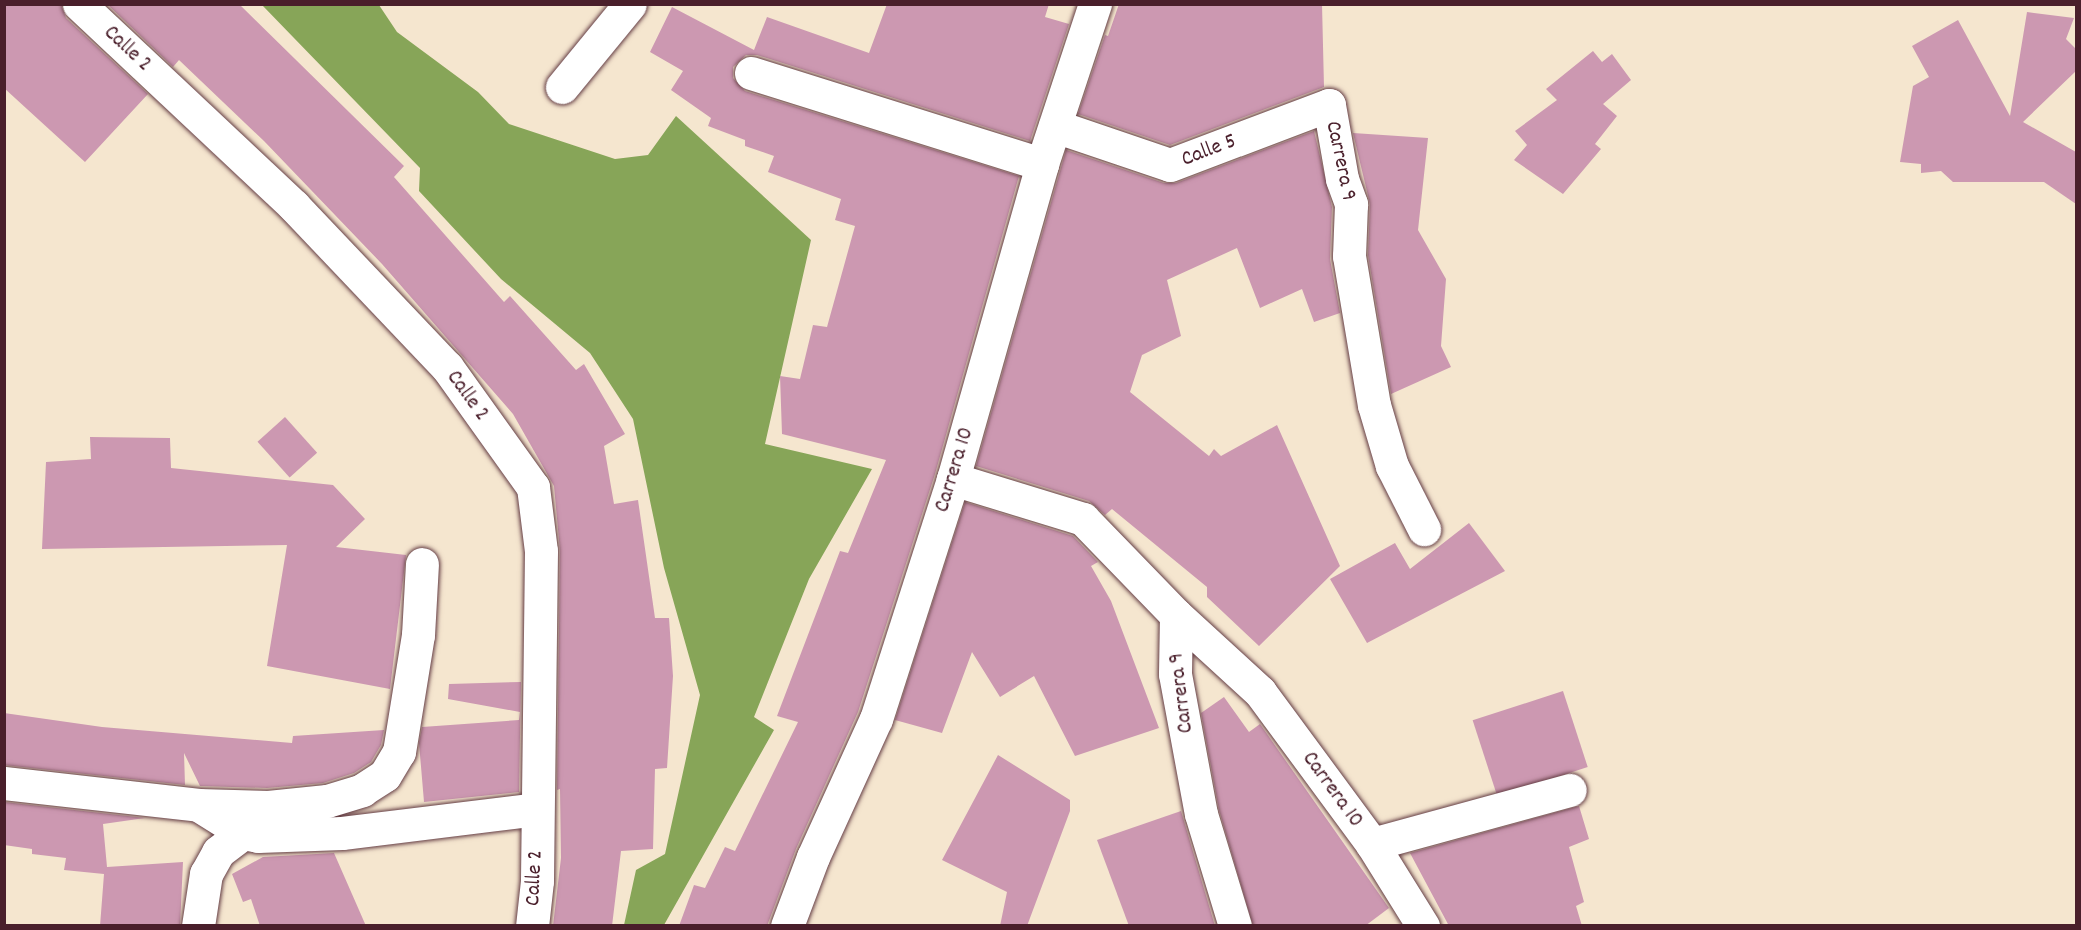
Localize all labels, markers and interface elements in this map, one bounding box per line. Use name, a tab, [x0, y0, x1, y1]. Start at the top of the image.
street label: Calle 2	[98, 20, 156, 78]
street label: Carrera 9	[1319, 119, 1361, 203]
street label: Calle 5	[1178, 129, 1240, 173]
street label: Calle 2	[440, 366, 494, 426]
street label: Carrera 10	[930, 424, 980, 516]
street label: Carrera 9	[1164, 651, 1200, 735]
street label: Carrera 10	[1296, 747, 1368, 833]
street label: Calle 2	[520, 849, 550, 907]

